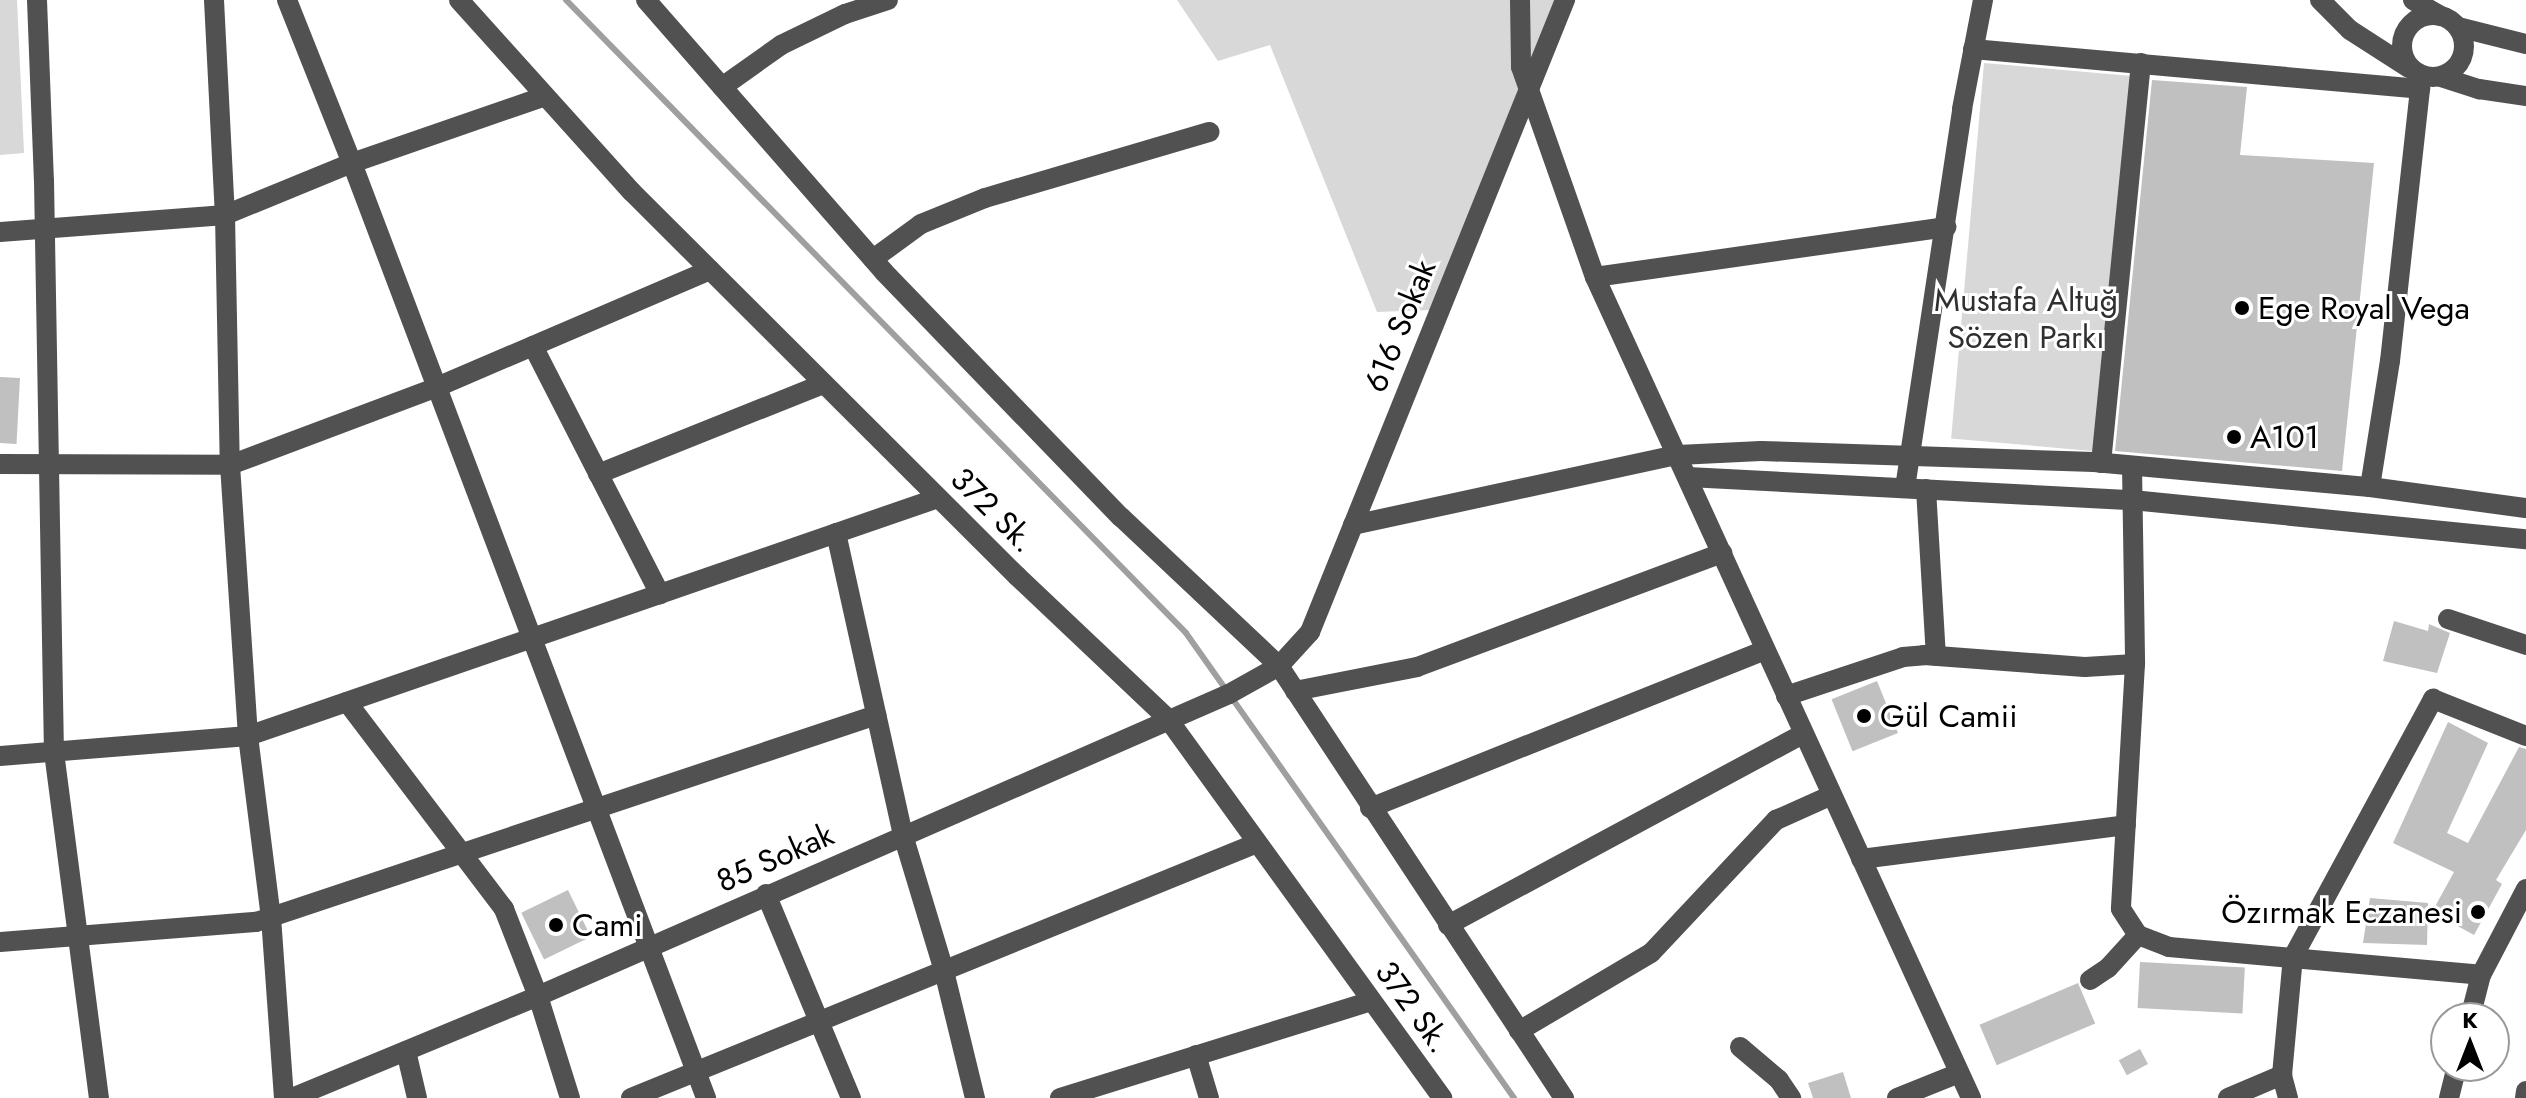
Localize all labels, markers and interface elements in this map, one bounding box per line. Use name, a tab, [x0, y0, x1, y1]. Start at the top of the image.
street label: 616 Sokak	[1356, 254, 1444, 398]
park label: Mustafa Altuğ Sözen Parkı	[1934, 282, 2118, 357]
place label: Ege Royal Vega	[2258, 289, 2470, 327]
marker: Ege Royal Vega	[2233, 299, 2251, 317]
place label: A101	[2250, 418, 2319, 456]
marker: A101	[2225, 428, 2243, 446]
street label: 372 Sk.	[943, 460, 1043, 560]
place label: Gül Camii	[1880, 697, 2017, 735]
marker: Gül Camii	[1855, 707, 1873, 725]
street label: 85 Sokak	[711, 815, 839, 901]
place label: Özırmak Eczanesi	[2221, 893, 2462, 931]
marker: Özırmak Eczanesi	[2469, 903, 2487, 921]
place label: Cami	[572, 906, 643, 944]
marker: Cami	[547, 916, 565, 934]
street label: 372 Sk.	[1367, 954, 1459, 1060]
north arrow	[2430, 1002, 2510, 1082]
text: K	[2462, 1004, 2478, 1036]

